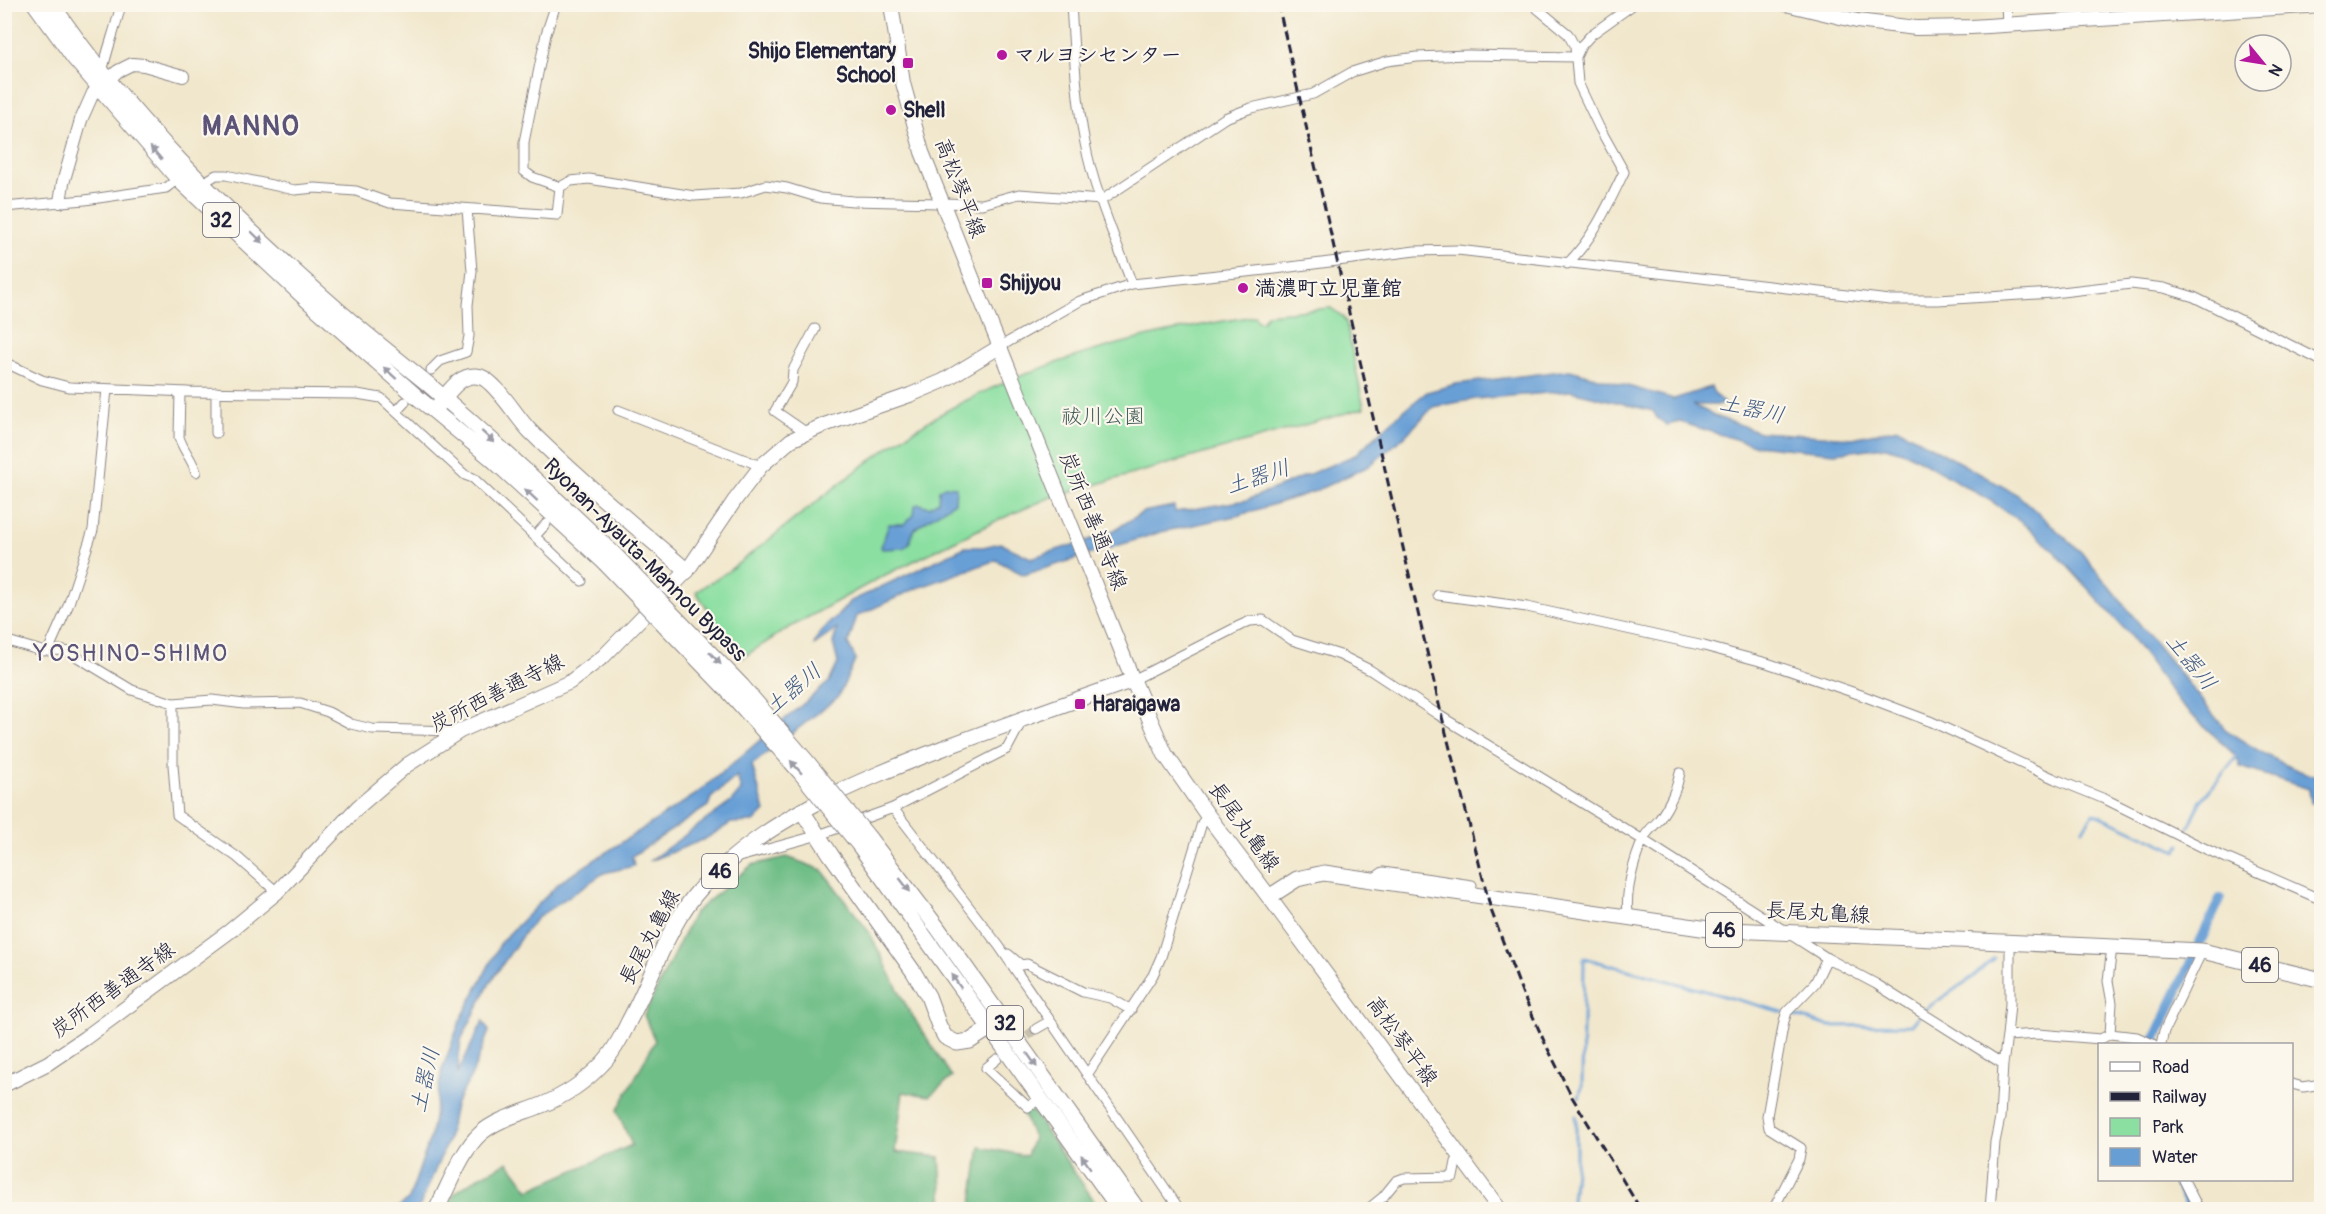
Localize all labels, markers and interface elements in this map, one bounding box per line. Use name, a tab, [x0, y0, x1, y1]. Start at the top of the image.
north arrow	[2233, 33, 2293, 93]
place label: Shijo Elementary School	[748, 38, 896, 89]
place label: マルヨシセンター	[1014, 42, 1182, 69]
marker: マルヨシセンター	[995, 48, 1009, 62]
marker: Shijo Elementary School	[901, 56, 915, 70]
text: N	[2264, 60, 2286, 80]
place label: Shell	[903, 97, 945, 124]
marker: Shell	[884, 103, 898, 117]
district label: MANNO	[202, 110, 300, 143]
street label: 高松琴平線	[929, 134, 991, 242]
one-way arrow	[150, 146, 163, 161]
road number: 32	[203, 203, 239, 237]
one-way arrow	[250, 229, 264, 243]
place label: Shijyou	[999, 270, 1061, 297]
place label: 満濃町立児童館	[1255, 275, 1402, 302]
marker: Shijyou	[980, 276, 994, 290]
marker: 満濃町立児童館	[1236, 281, 1250, 295]
one-way arrow	[382, 366, 397, 380]
water label: 土器川	[1717, 388, 1787, 430]
park label: 祓川公園	[1061, 403, 1145, 430]
one-way arrow	[480, 430, 495, 443]
street label: 炭所西善通寺線	[1053, 448, 1133, 594]
street label: Ryonan-Ayauta-Mannou Bypass	[538, 453, 753, 668]
water label: 土器川	[1222, 453, 1294, 501]
one-way arrow	[524, 489, 539, 502]
water label: 土器川	[2159, 628, 2223, 696]
district label: YOSHINO-SHIMO	[33, 639, 228, 668]
street label: 炭所西善通寺線	[425, 648, 569, 738]
one-way arrow	[708, 650, 722, 665]
water label: 土器川	[759, 657, 827, 721]
place label: Haraigawa	[1092, 691, 1181, 718]
marker: Haraigawa	[1073, 697, 1087, 711]
one-way arrow	[789, 759, 802, 775]
street label: 長尾丸亀線	[1202, 777, 1286, 877]
road number: 46	[702, 854, 738, 888]
one-way arrow	[899, 877, 911, 892]
street label: 長尾丸亀線	[613, 884, 687, 990]
street label: 長尾丸亀線	[1765, 897, 1871, 929]
road number: 46	[1706, 913, 1742, 947]
street label: 炭所西善通寺線	[46, 936, 180, 1044]
road number: 46	[2242, 948, 2278, 982]
one-way arrow	[950, 973, 962, 989]
street label: 高松琴平線	[1360, 991, 1444, 1091]
road number: 32	[987, 1006, 1023, 1040]
legend	[2098, 1043, 2293, 1181]
water label: 土器川	[404, 1045, 446, 1115]
one-way arrow	[1025, 1052, 1037, 1067]
text: Road	[2152, 1056, 2189, 1079]
text: Railway	[2152, 1086, 2207, 1109]
text: Park	[2152, 1116, 2184, 1139]
text: Water	[2152, 1146, 2198, 1169]
one-way arrow	[1080, 1154, 1092, 1170]

